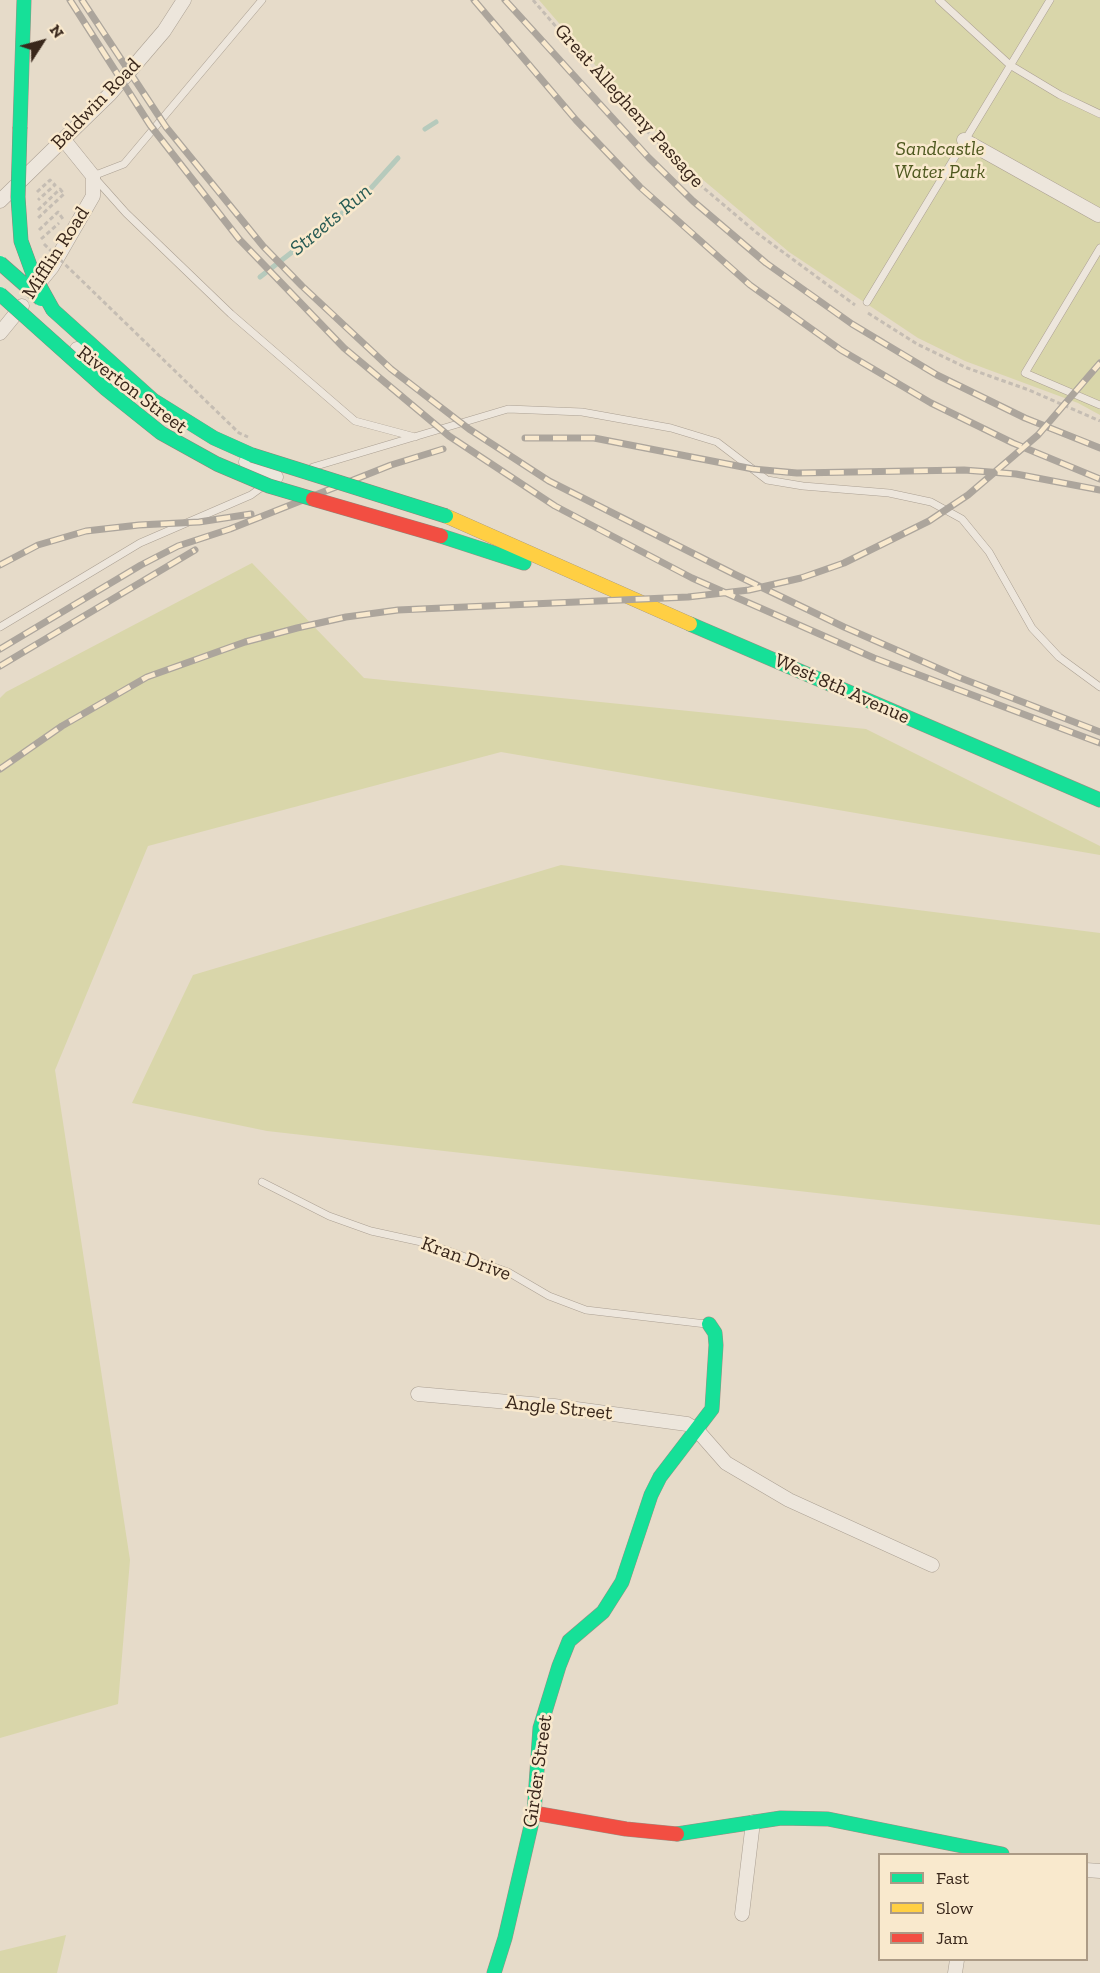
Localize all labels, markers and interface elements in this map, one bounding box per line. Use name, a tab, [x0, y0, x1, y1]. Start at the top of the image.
north arrow	[12, 12, 72, 72]
street label: Great Allegheny Passage	[549, 19, 709, 193]
text: N	[46, 21, 68, 42]
street label: Baldwin Road	[46, 53, 146, 155]
park label: Sandcastle Water Park	[894, 137, 986, 184]
water label: Streets Run	[285, 179, 377, 261]
street label: Mifflin Road	[17, 202, 95, 304]
street label: Riverton Street	[72, 341, 192, 439]
street label: West 8th Avenue	[771, 649, 913, 729]
street label: Kran Drive	[418, 1232, 514, 1286]
street label: Angle Street	[504, 1390, 614, 1426]
street label: Girder Street	[518, 1713, 558, 1829]
legend	[878, 1853, 1088, 1961]
text: Fast	[936, 1867, 969, 1889]
text: Slow	[936, 1897, 973, 1919]
text: Jam	[936, 1927, 968, 1949]

